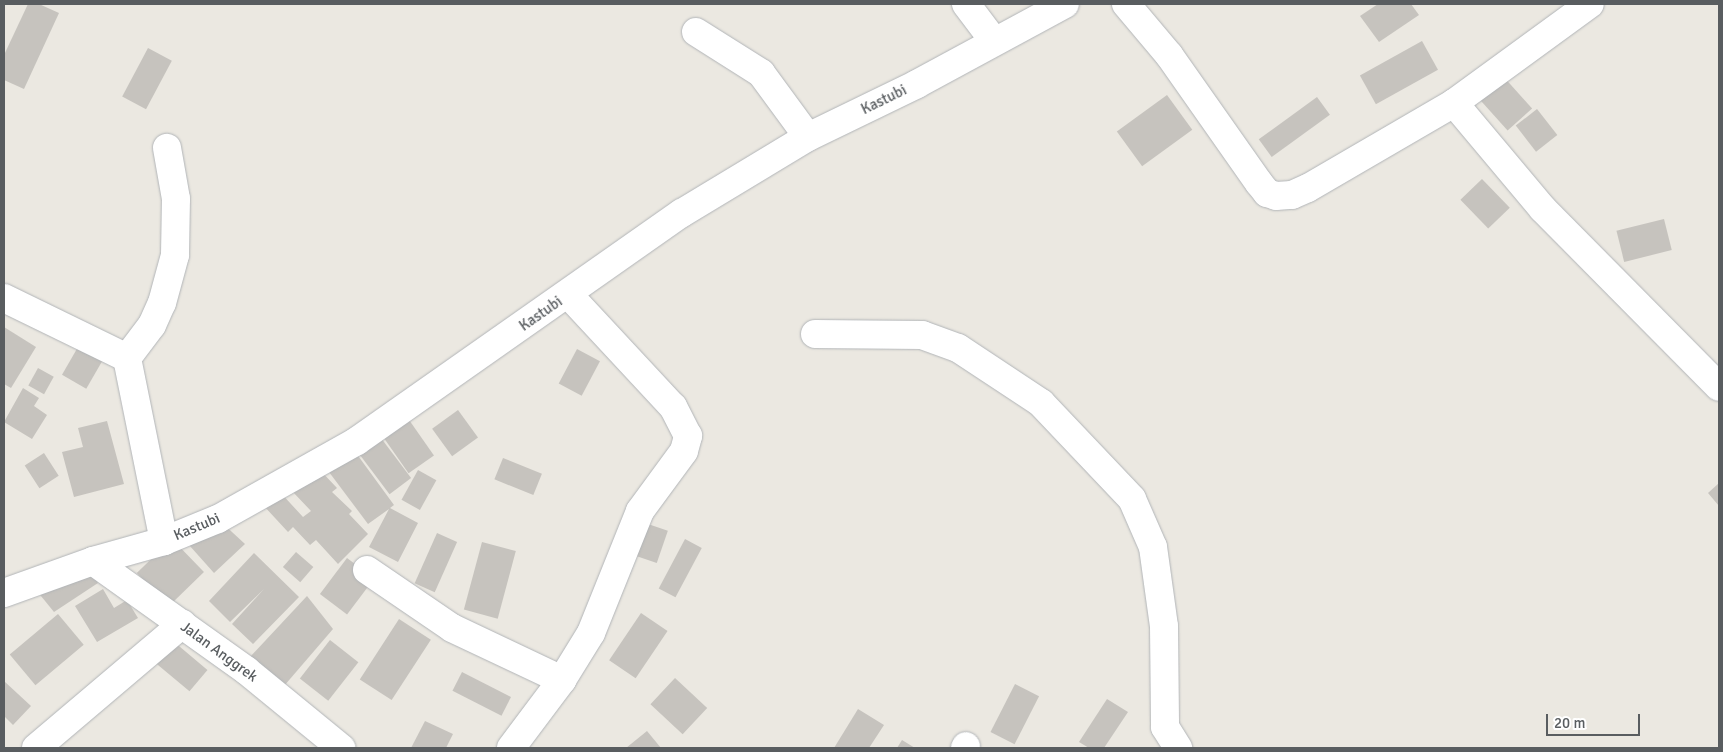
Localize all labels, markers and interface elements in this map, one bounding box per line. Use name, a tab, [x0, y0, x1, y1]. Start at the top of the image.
street label: Kastubi	[858, 81, 910, 119]
street label: Kastubi	[516, 293, 566, 335]
street label: Kastubi	[171, 509, 223, 545]
street label: Jalan Anggrek	[177, 618, 261, 686]
scale bar	[1548, 704, 1642, 736]
text: 20 m	[1554, 714, 1585, 732]

